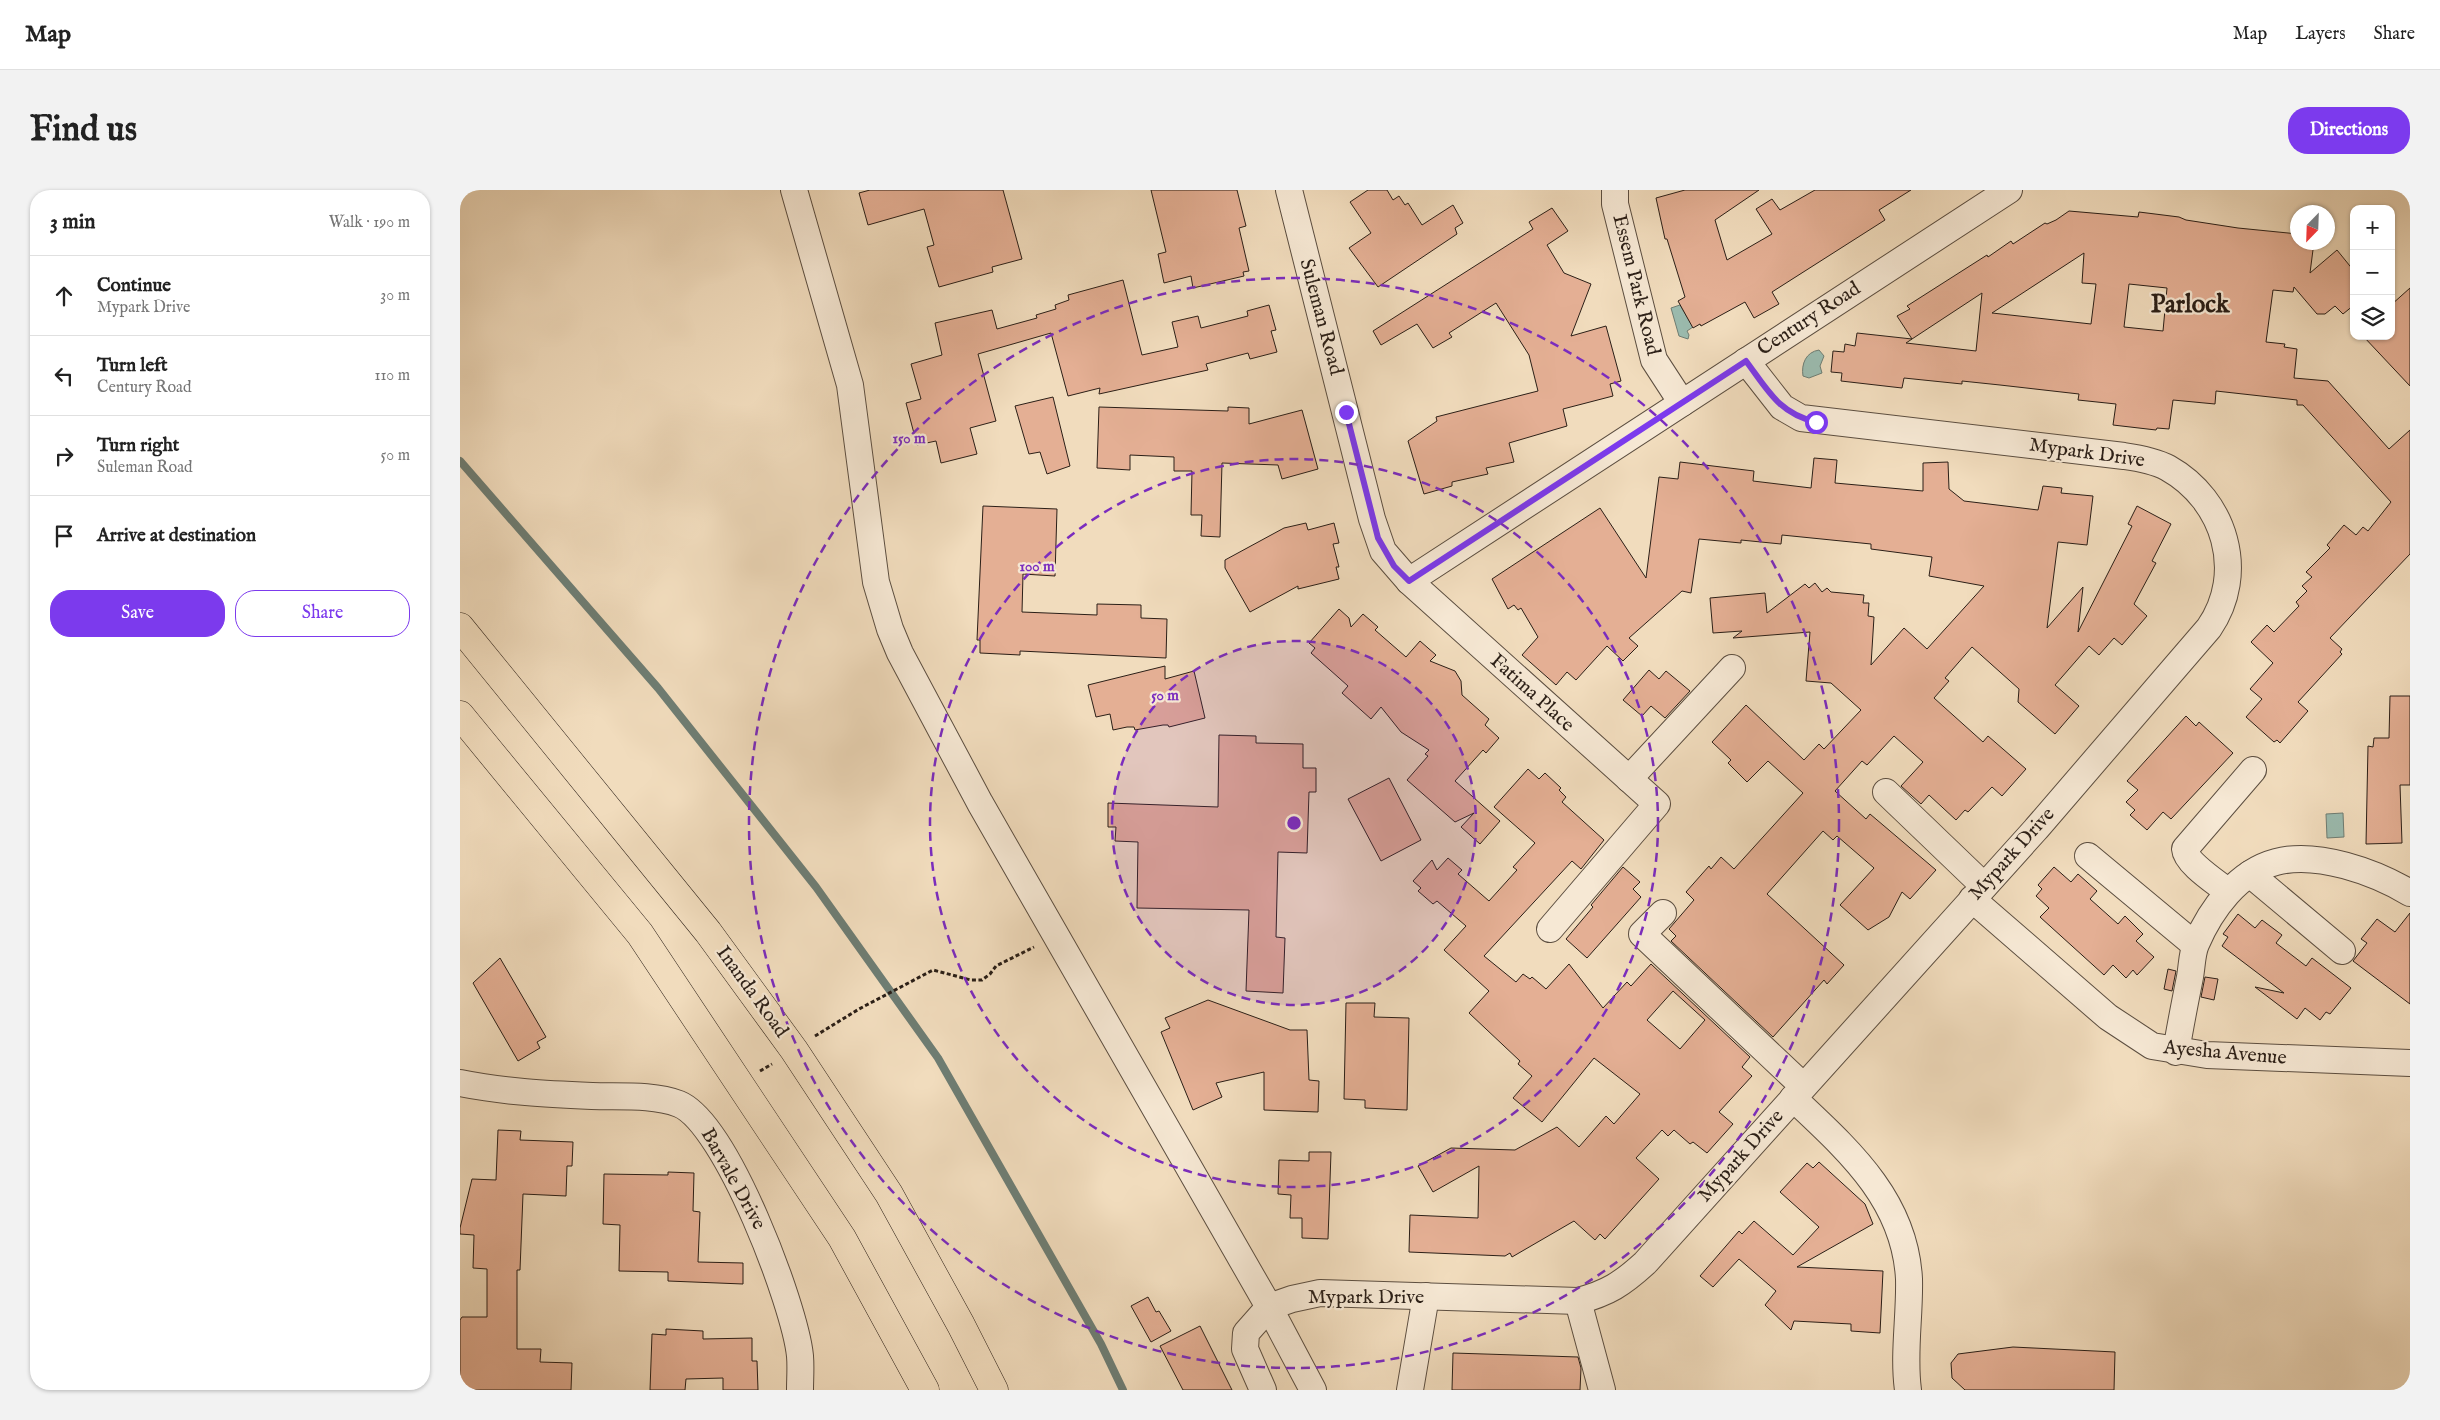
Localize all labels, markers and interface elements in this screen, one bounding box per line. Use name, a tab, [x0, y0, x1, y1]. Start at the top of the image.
text: Map	[25, 19, 71, 50]
text: Map	[2233, 23, 2267, 46]
text: Layers	[2295, 23, 2346, 46]
text: Share	[2374, 23, 2415, 46]
button: Directions	[2288, 107, 2410, 154]
text: Find us	[30, 108, 137, 153]
north arrow	[2290, 205, 2335, 250]
map controls	[2350, 205, 2395, 340]
button: +	[2350, 205, 2395, 250]
text: 3 min	[50, 209, 95, 236]
street label: Essem Park Road	[1606, 212, 1666, 358]
text: Walk · 190 m	[329, 213, 410, 233]
button: −	[2350, 250, 2395, 295]
street label: Suleman Road	[1293, 256, 1349, 378]
text: Continue	[97, 274, 171, 298]
street label: Century Road	[1753, 276, 1866, 362]
icon: ahead	[50, 282, 78, 310]
text: 30 m	[380, 286, 410, 306]
district label: Parlock	[2151, 289, 2230, 321]
button: layers	[2350, 295, 2395, 340]
text: Mypark Drive	[97, 298, 190, 318]
text: Turn left	[97, 354, 168, 378]
icon: left	[50, 362, 78, 390]
text: 110 m	[374, 366, 410, 386]
text: Century Road	[97, 378, 191, 398]
route end	[1335, 401, 1358, 424]
route start	[1805, 411, 1828, 434]
text: 150 m	[892, 429, 926, 448]
street label: Mypark Drive	[2028, 433, 2146, 473]
text: Turn right	[97, 434, 179, 458]
icon: right	[50, 442, 78, 470]
text: 50 m	[381, 446, 410, 466]
text: Suleman Road	[97, 458, 193, 478]
icon: arrive	[50, 522, 78, 550]
text: Arrive at destination	[97, 524, 256, 548]
text: 100 m	[1019, 557, 1055, 576]
button: Save	[50, 590, 225, 637]
button: Share	[235, 590, 410, 637]
street label: Fatima Place	[1485, 649, 1579, 737]
text: 50 m	[1151, 686, 1179, 705]
street label: Mypark Drive	[1964, 802, 2060, 906]
centre of rings	[1285, 814, 1303, 832]
street label: Inanda Road	[710, 941, 794, 1043]
street label: Ayesha Avenue	[2161, 1035, 2288, 1071]
street label: Mypark Drive	[1693, 1104, 1789, 1208]
street label: Barvale Drive	[695, 1124, 771, 1234]
street label: Mypark Drive	[1308, 1285, 1424, 1310]

